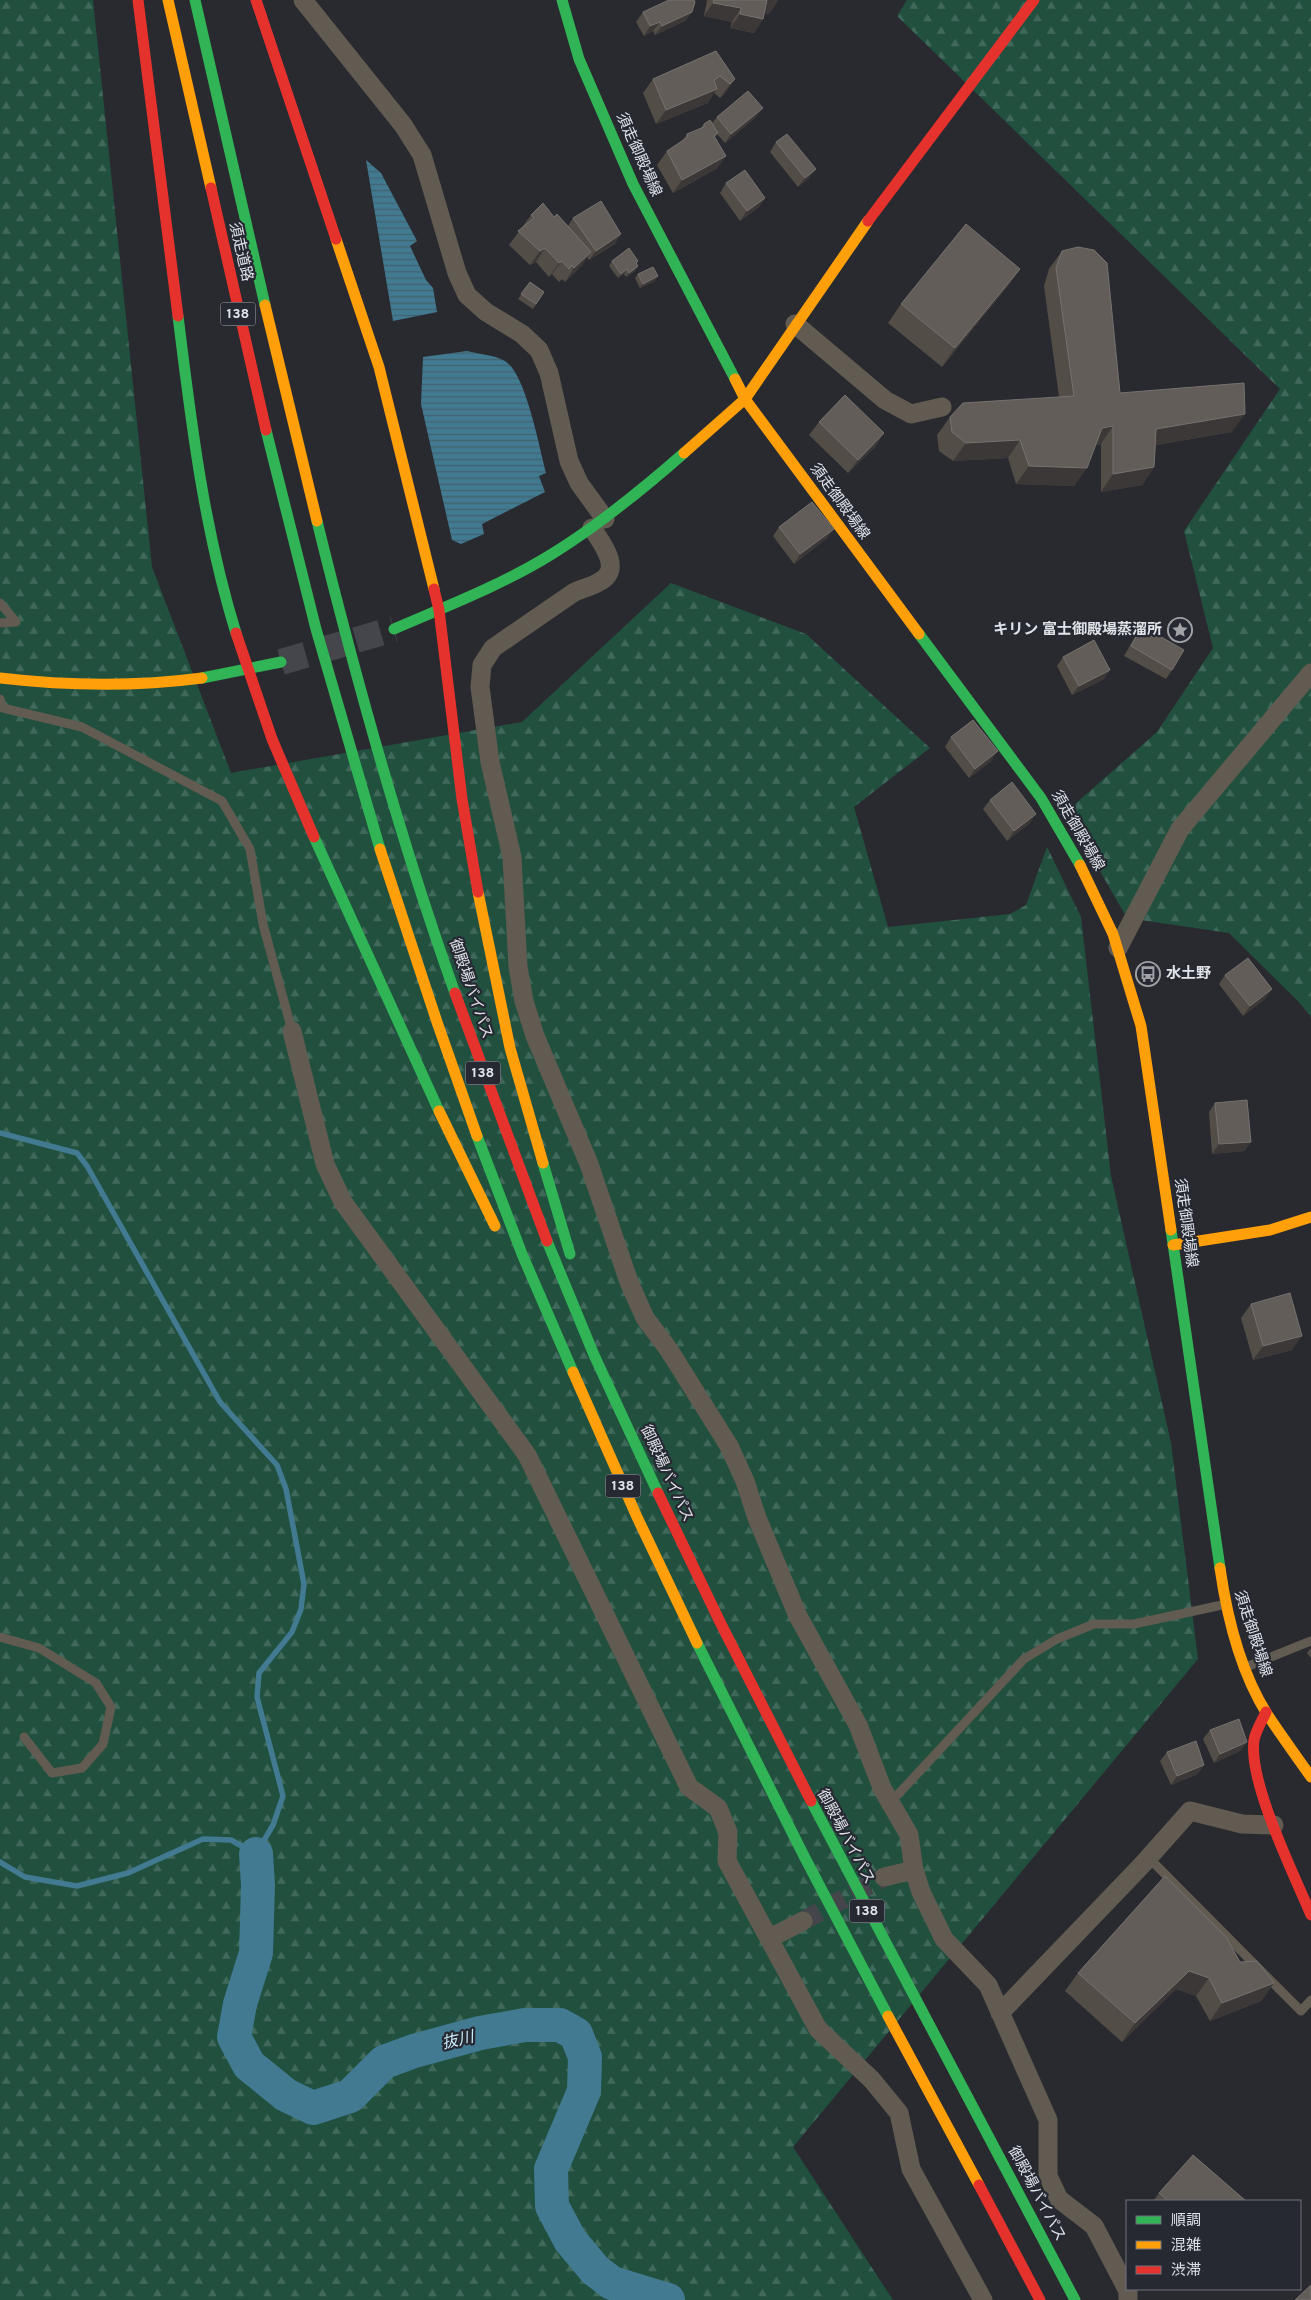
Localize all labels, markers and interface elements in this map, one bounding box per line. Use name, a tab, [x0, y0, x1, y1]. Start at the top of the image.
street label: 須走御殿場線	[611, 110, 665, 200]
street label: 須走道路	[224, 221, 256, 283]
road number: 138	[220, 302, 256, 326]
street label: 須走御殿場線	[805, 460, 873, 544]
place icon: キリン 富士御殿場蒸溜所	[1167, 617, 1193, 643]
place label: キリン 富士御殿場蒸溜所	[993, 621, 1162, 640]
street label: 須走御殿場線	[1046, 787, 1108, 875]
street label: 御殿場バイパス	[444, 936, 496, 1042]
bus stop icon: 水土野	[1135, 961, 1161, 987]
place label: 水土野	[1166, 965, 1211, 984]
road number: 138	[466, 1062, 500, 1084]
street label: 須走御殿場線	[1169, 1177, 1201, 1269]
street label: 御殿場バイパス	[635, 1423, 697, 1525]
road number: 138	[606, 1474, 640, 1498]
street label: 須走御殿場線	[1229, 1588, 1275, 1680]
street label: 御殿場バイパス	[812, 1786, 878, 1888]
road number: 138	[850, 1900, 884, 1922]
water label: 抜川	[440, 2027, 478, 2054]
street label: 御殿場バイパス	[1003, 2143, 1069, 2245]
legend	[1126, 2200, 1301, 2290]
text: 順調	[1171, 2212, 1201, 2231]
text: 混雑	[1171, 2237, 1201, 2256]
text: 渋滞	[1171, 2262, 1201, 2281]

